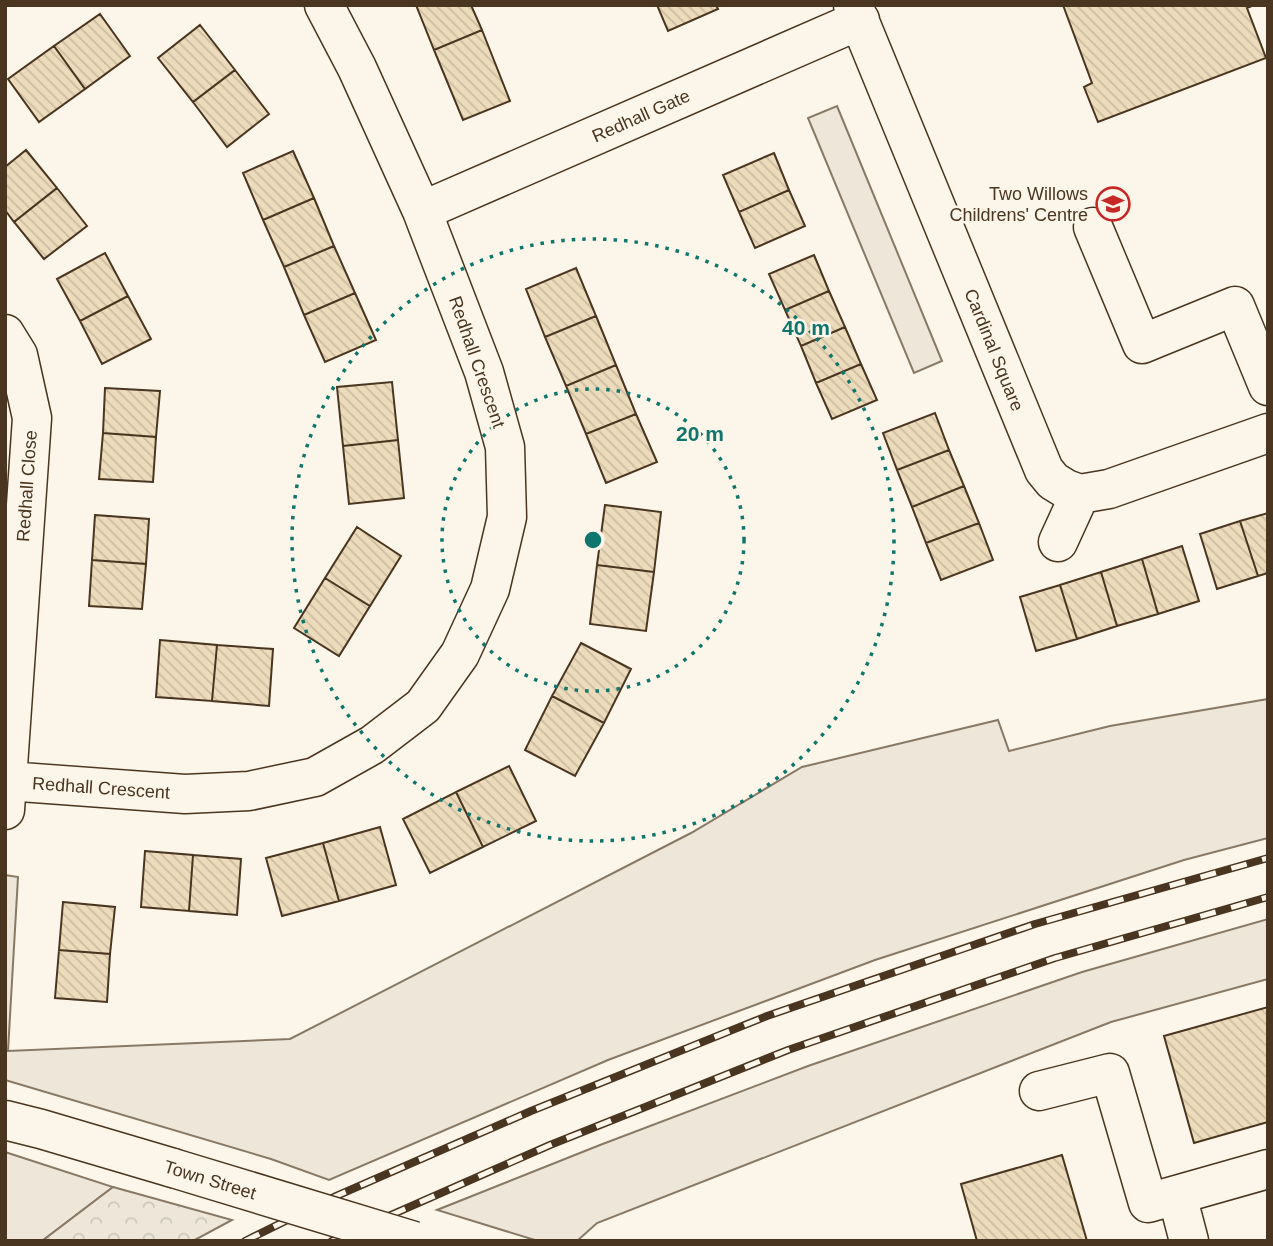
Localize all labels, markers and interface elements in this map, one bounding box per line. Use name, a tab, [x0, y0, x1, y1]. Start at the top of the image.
street label: Redhall Gate	[589, 85, 693, 147]
place label: Two Willows Childrens' Centre	[950, 184, 1088, 225]
school or university icon: Two Willows Childrens' Centre	[1094, 185, 1132, 223]
street label: Cardinal Square	[960, 286, 1028, 414]
street label: Redhall Crescent	[445, 293, 509, 431]
text: 40 m	[782, 316, 830, 339]
text: 20 m	[676, 422, 724, 445]
street label: Redhall Close	[13, 429, 41, 543]
centre of rings	[581, 528, 605, 552]
street label: Redhall Crescent	[31, 773, 171, 803]
street label: Town Street	[162, 1157, 258, 1203]

